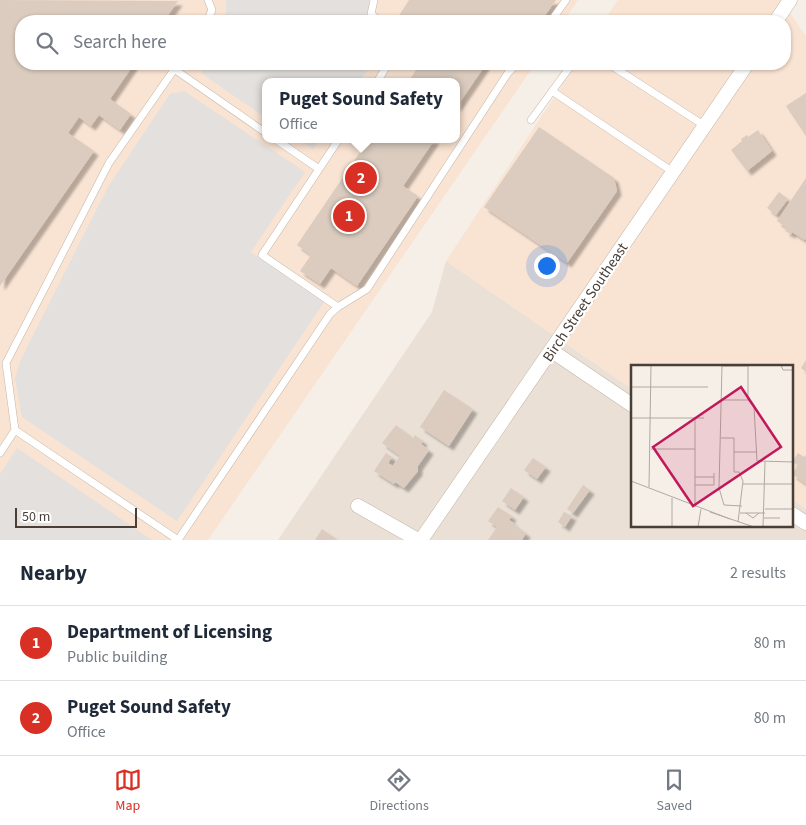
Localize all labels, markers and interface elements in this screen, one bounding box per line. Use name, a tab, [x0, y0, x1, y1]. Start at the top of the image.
search box	[15, 15, 791, 70]
icon: search	[33, 29, 61, 57]
text: Search here	[73, 29, 167, 56]
popup	[262, 78, 460, 143]
text: Puget Sound Safety	[279, 86, 443, 113]
text: Office	[279, 113, 318, 135]
pin: 2	[345, 159, 377, 197]
pin: 1	[333, 197, 365, 235]
street label: Birch Street Southeast	[538, 239, 633, 366]
your location	[534, 253, 560, 279]
inset map	[631, 365, 794, 528]
scale bar	[15, 505, 138, 528]
text: 50 m	[22, 507, 50, 527]
text: Nearby	[20, 558, 87, 588]
text: 2 results	[730, 562, 786, 584]
text: Department of Licensing	[67, 619, 272, 646]
text: 1	[32, 632, 40, 654]
text: 80 m	[754, 632, 786, 654]
text: Public building	[67, 646, 167, 668]
text: Puget Sound Safety	[67, 694, 231, 721]
text: 2	[32, 707, 40, 729]
text: 80 m	[754, 707, 786, 729]
text: Office	[67, 721, 106, 743]
tab: Map	[114, 766, 142, 816]
tab: Directions	[370, 766, 429, 816]
tab: Saved	[656, 766, 692, 816]

